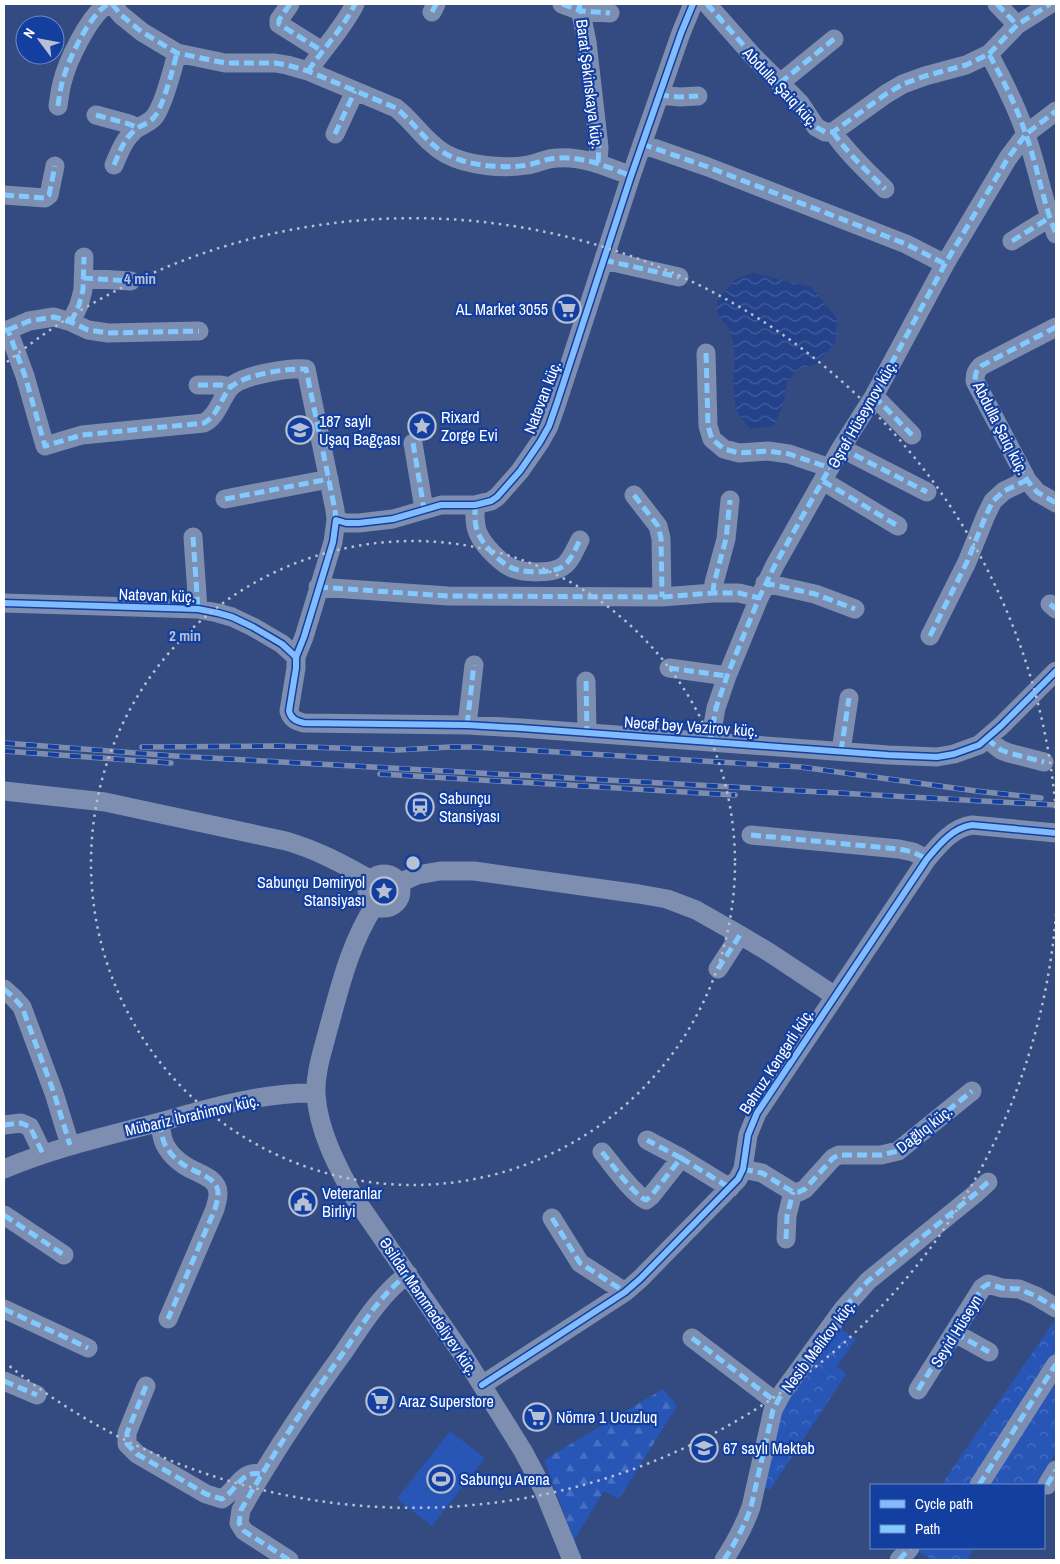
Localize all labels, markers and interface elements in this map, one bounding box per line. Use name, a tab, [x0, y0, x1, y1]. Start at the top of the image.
north arrow	[15, 15, 65, 65]
street label: Barat Şəkinskaya küç.	[571, 18, 609, 150]
text: N	[19, 25, 39, 41]
street label: Abdulla Şaiq küç.	[737, 41, 824, 132]
text: 4 min	[124, 268, 156, 289]
supermarket icon: AL Market 3055	[552, 294, 582, 324]
place label: AL Market 3055	[455, 298, 548, 320]
street label: Əşrəf Hüseynov küç.	[822, 356, 902, 472]
street label: Natəvan küç.	[518, 357, 566, 437]
street label: Abdulla Şaiq küç.	[968, 377, 1034, 478]
place label: Rixard Zorge Evi	[441, 406, 498, 446]
place label: 187 saylı Uşaq Bağçası	[319, 410, 401, 450]
place icon: Rixard Zorge Evi	[407, 411, 437, 441]
school or university icon: 187 saylı Uşaq Bağçası	[285, 415, 315, 445]
street label: Natəvan küç.	[118, 583, 196, 607]
text: 2 min	[169, 625, 201, 646]
street label: Nəcəf bəy Vəzirov küç.	[623, 710, 759, 742]
place label: Sabunçu Stansiyası	[439, 787, 500, 827]
station icon: Sabunçu Stansiyası	[405, 792, 435, 822]
centre of rings	[404, 854, 422, 872]
place label: Sabunçu Dəmiryol Stansiyası	[257, 871, 365, 911]
place icon: Sabunçu Dəmiryol Stansiyası	[369, 876, 399, 906]
street label: Bəhruz Kəngərli küç.	[734, 1004, 818, 1118]
street label: Mübariz İbrahimov küç.	[123, 1089, 261, 1141]
street label: Dağlıq küç.	[891, 1100, 957, 1158]
place label: Veteranlar Birliyi	[322, 1182, 382, 1222]
public building icon: Veteranlar Birliyi	[288, 1187, 318, 1217]
street label: Əsildar Məmmədəliyev küç.	[375, 1233, 483, 1379]
street label: Seyid Hüseyn	[925, 1291, 987, 1371]
street label: Nəsib Məlikov küç.	[776, 1295, 860, 1397]
supermarket icon: Araz Superstore	[365, 1386, 395, 1416]
place label: Araz Superstore	[398, 1390, 494, 1412]
supermarket icon: Nömrə 1 Ucuzluq	[522, 1402, 552, 1432]
place label: Nömrə 1 Ucuzluq	[556, 1406, 657, 1428]
school or university icon: 67 saylı Məktəb	[689, 1433, 719, 1463]
place label: 67 saylı Məktəb	[723, 1437, 815, 1459]
sports icon: Sabunçu Arena	[426, 1464, 456, 1494]
place label: Sabunçu Arena	[460, 1468, 550, 1490]
legend	[870, 1484, 1045, 1549]
text: Cycle path	[915, 1493, 973, 1514]
text: Path	[915, 1518, 940, 1539]

